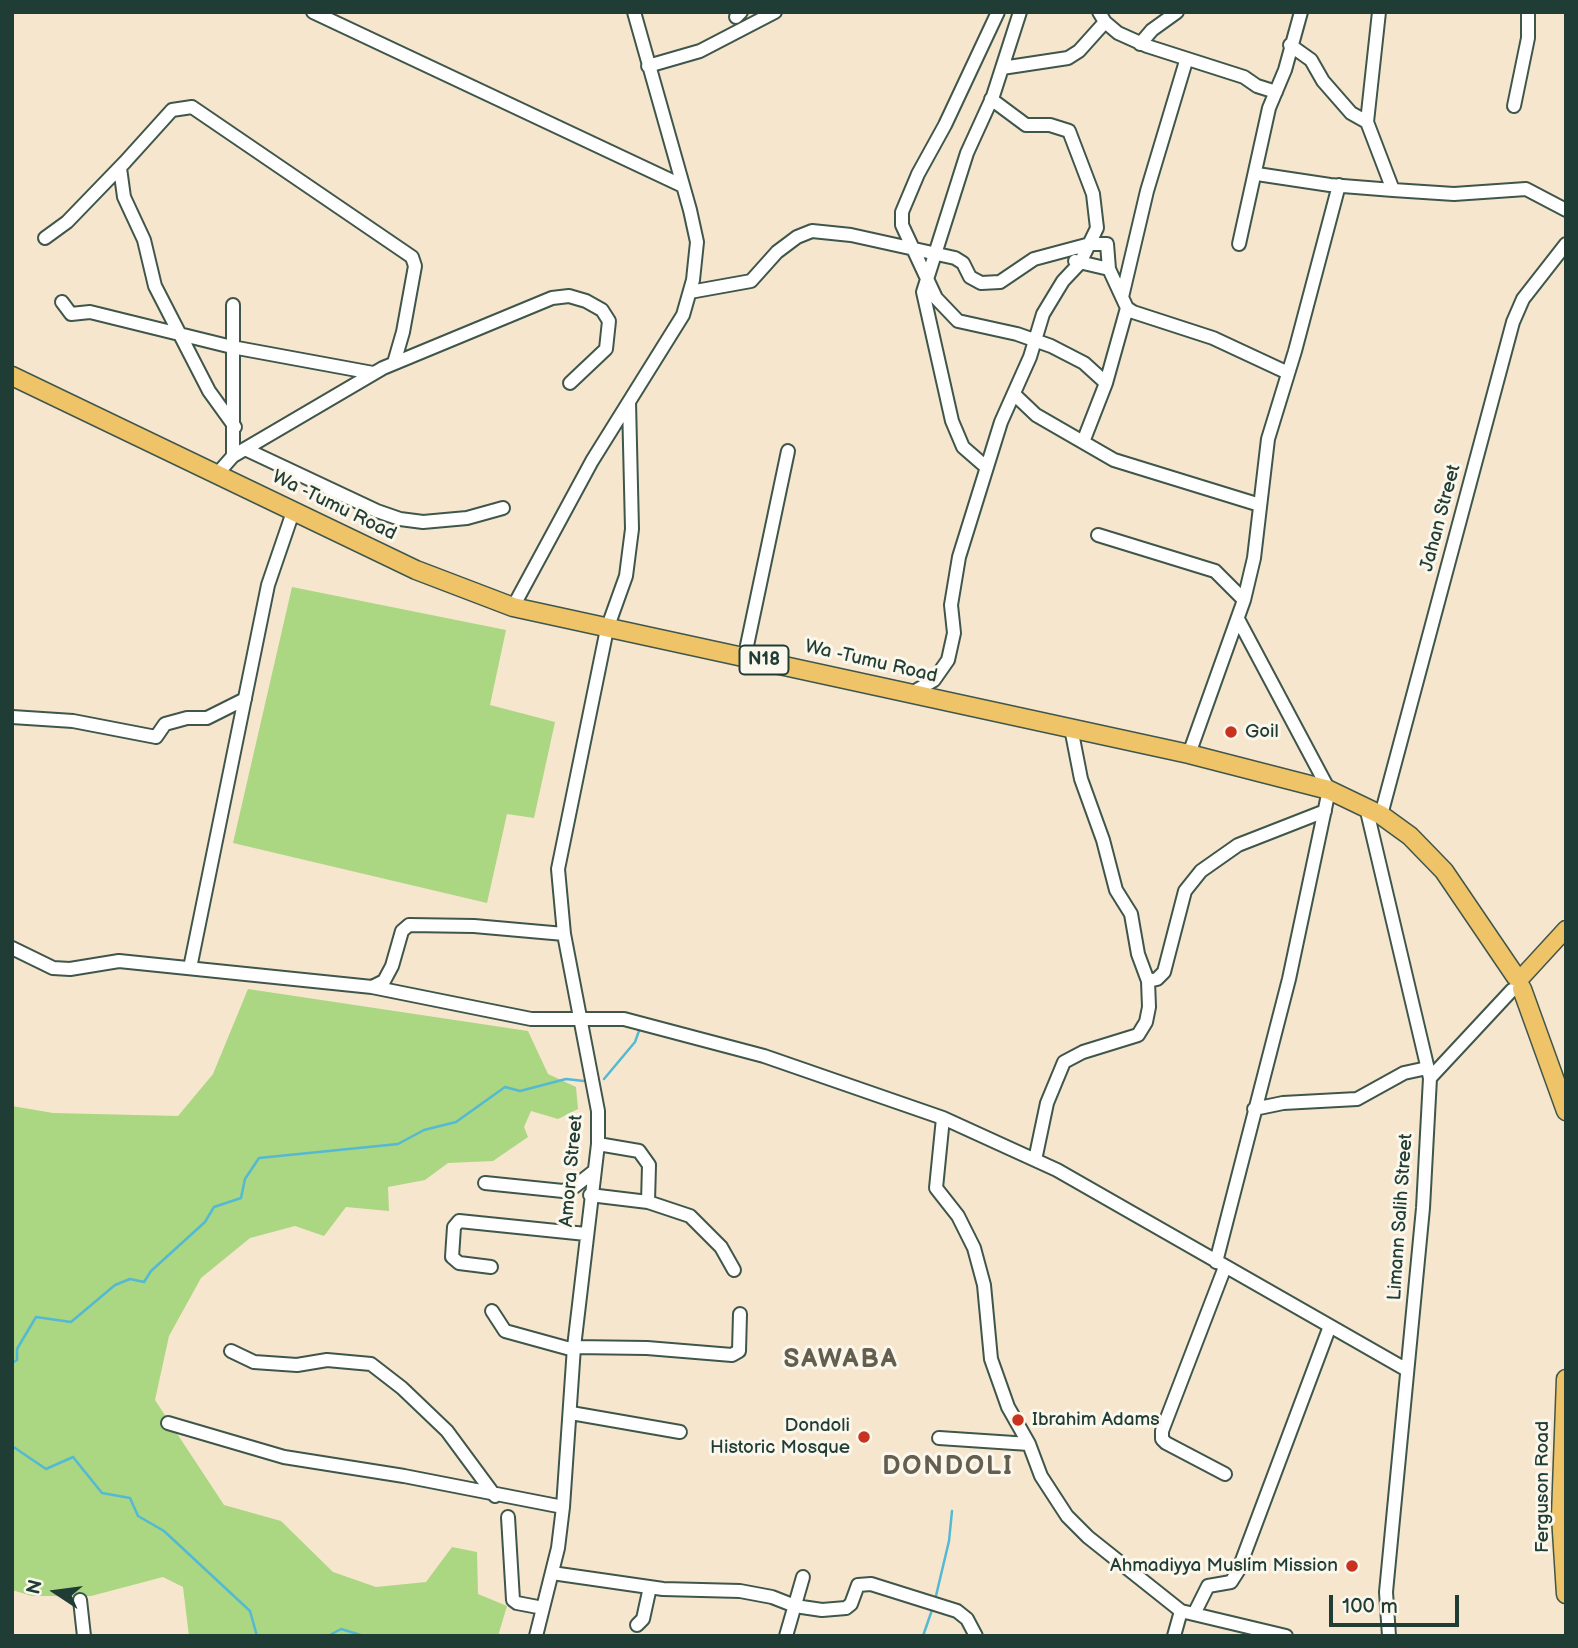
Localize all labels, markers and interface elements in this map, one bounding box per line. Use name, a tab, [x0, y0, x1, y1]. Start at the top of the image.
street label: Jahan Street	[1416, 462, 1466, 574]
street label: Wa -Tumu Road	[268, 466, 400, 546]
street label: Wa -Tumu Road	[802, 636, 940, 688]
road number: N18	[740, 646, 788, 674]
place label: Goil	[1245, 721, 1279, 743]
marker: Goil	[1223, 724, 1239, 740]
street label: Amora Street	[556, 1114, 588, 1228]
street label: Limann Salih Street	[1384, 1133, 1418, 1301]
district label: SAWABA	[784, 1344, 898, 1376]
place label: Ibrahim Adams	[1032, 1409, 1160, 1431]
marker: Ibrahim Adams	[1010, 1412, 1026, 1428]
place label: Dondoli Historic Mosque	[710, 1415, 850, 1459]
street label: Ferguson Road	[1532, 1421, 1554, 1553]
marker: Dondoli Historic Mosque	[856, 1429, 872, 1445]
district label: DONDOLI	[883, 1451, 1013, 1483]
place label: Ahmadiyya Muslim Mission	[1110, 1555, 1338, 1577]
north arrow	[21, 1557, 91, 1627]
marker: Ahmadiyya Muslim Mission	[1344, 1558, 1360, 1574]
text: N	[22, 1578, 48, 1597]
scale bar	[1333, 1582, 1462, 1626]
text: 100 m	[1342, 1594, 1398, 1619]

